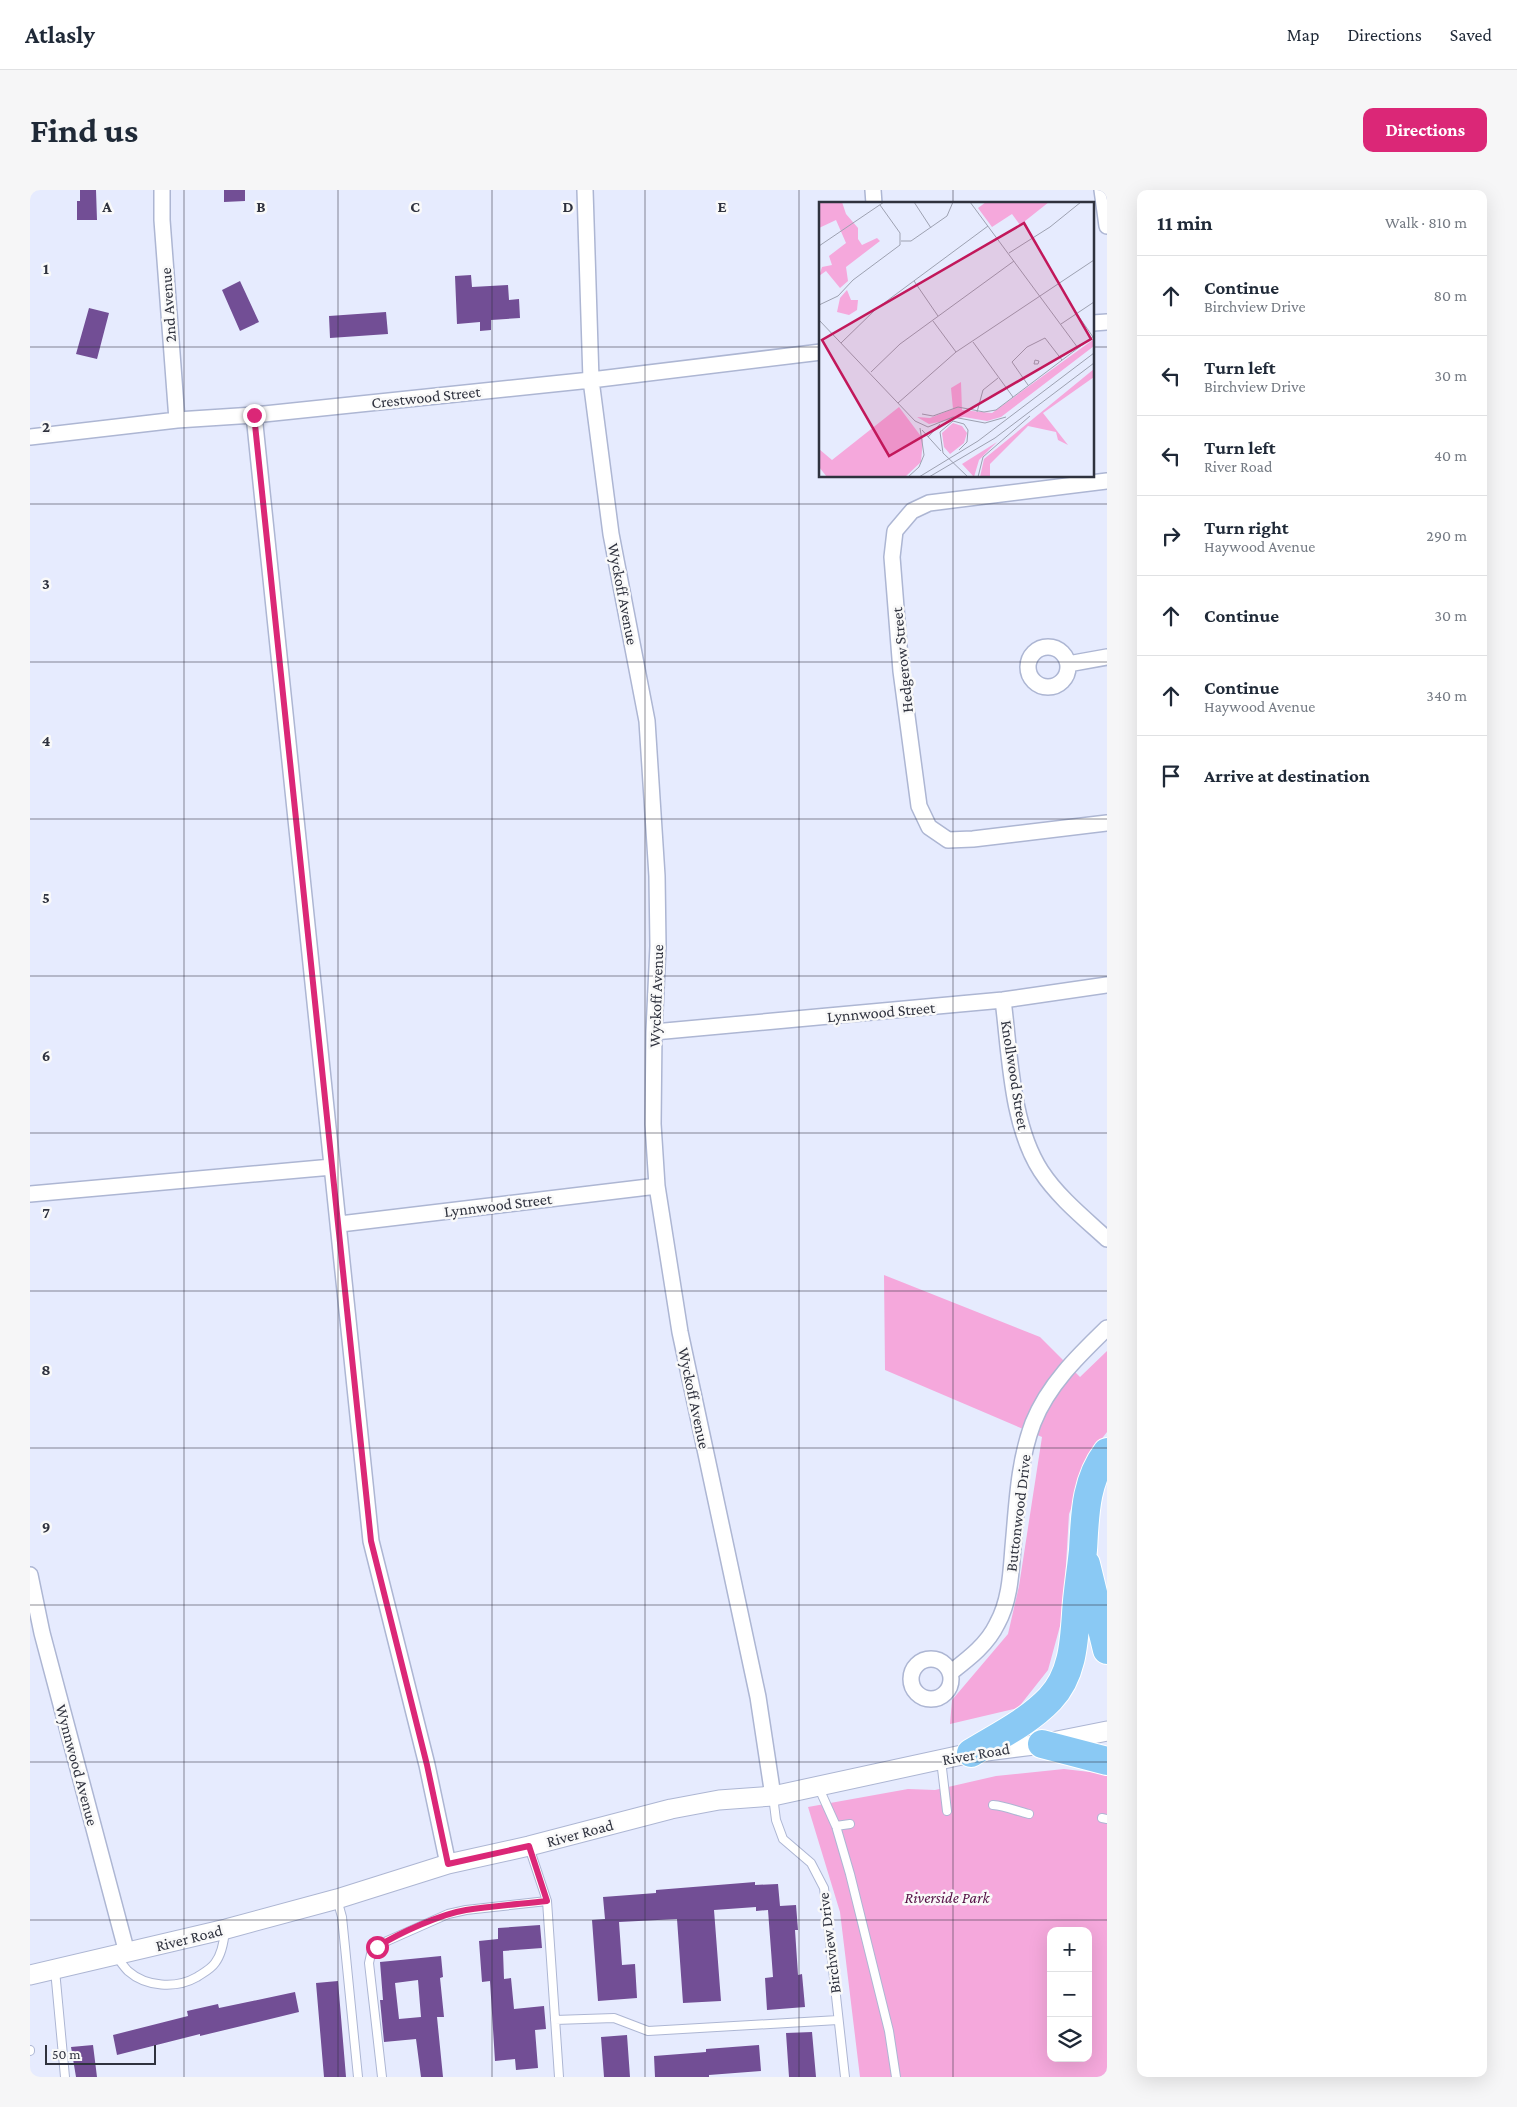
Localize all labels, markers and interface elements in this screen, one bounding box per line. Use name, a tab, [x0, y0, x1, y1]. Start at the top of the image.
text: Atlasly	[25, 21, 95, 48]
text: Map	[1287, 25, 1319, 45]
text: Directions	[1347, 25, 1422, 45]
text: Saved	[1450, 25, 1492, 45]
button: Directions	[1363, 108, 1487, 152]
text: Find us	[30, 111, 138, 150]
text: A	[101, 198, 112, 215]
text: B	[256, 198, 266, 215]
text: C	[410, 198, 420, 215]
text: D	[562, 198, 574, 215]
text: E	[717, 198, 727, 215]
inset map	[819, 202, 1094, 478]
text: 11 min	[1157, 211, 1213, 235]
text: Walk · 810 m	[1385, 214, 1467, 231]
text: 1	[43, 260, 49, 277]
street label: 2nd Avenue	[157, 267, 179, 343]
text: Continue	[1204, 277, 1279, 298]
icon: ahead	[1157, 282, 1185, 310]
text: 80 m	[1433, 287, 1467, 304]
text: Birchview Drive	[1204, 298, 1306, 315]
text: Turn left	[1204, 357, 1276, 378]
icon: left	[1157, 362, 1185, 390]
text: 30 m	[1435, 367, 1467, 384]
text: Birchview Drive	[1204, 378, 1306, 395]
street label: Crestwood Street	[371, 383, 482, 411]
route end	[243, 404, 266, 427]
text: 2	[42, 418, 50, 435]
text: Turn left	[1204, 437, 1276, 458]
icon: left	[1157, 442, 1185, 470]
text: 40 m	[1434, 447, 1467, 464]
text: River Road	[1204, 458, 1272, 475]
text: Turn right	[1204, 517, 1289, 538]
icon: right	[1157, 522, 1185, 550]
text: 290 m	[1426, 527, 1467, 544]
text: Haywood Avenue	[1204, 538, 1315, 555]
street label: Wyckoff Avenue	[604, 542, 641, 647]
text: 3	[42, 575, 50, 592]
icon: ahead	[1157, 602, 1185, 630]
text: Continue	[1204, 605, 1279, 626]
street label: Hedgerow Street	[888, 606, 917, 714]
text: 30 m	[1435, 607, 1467, 624]
text: Continue	[1204, 677, 1279, 698]
icon: ahead	[1157, 682, 1185, 710]
text: 340 m	[1426, 687, 1467, 704]
text: Haywood Avenue	[1204, 698, 1315, 715]
text: 4	[42, 732, 51, 749]
icon: arrive	[1157, 762, 1185, 790]
text: Arrive at destination	[1204, 765, 1370, 786]
text: 5	[42, 889, 50, 906]
street label: Wyckoff Avenue	[646, 944, 667, 1048]
street label: Lynnwood Street	[826, 999, 937, 1026]
street label: Knollwood Street	[998, 1019, 1032, 1132]
text: 6	[42, 1047, 50, 1064]
street label: Lynnwood Street	[443, 1190, 554, 1221]
text: 7	[42, 1204, 50, 1221]
street label: Wyckoff Avenue	[674, 1346, 713, 1450]
text: 8	[41, 1361, 51, 1378]
street label: Buttonwood Drive	[1002, 1453, 1034, 1573]
text: 9	[42, 1518, 50, 1535]
street label: Wynnwood Avenue	[52, 1702, 101, 1828]
street label: River Road	[941, 1740, 1012, 1768]
street label: River Road	[545, 1816, 616, 1850]
park label: Riverside Park	[905, 1889, 990, 1906]
street label: Birchview Drive	[814, 1892, 844, 1994]
street label: River Road	[154, 1921, 225, 1955]
map controls	[1047, 1927, 1092, 2062]
button: +	[1047, 1927, 1092, 1972]
route start	[366, 1936, 389, 1959]
button: −	[1047, 1972, 1092, 2017]
button: layers	[1047, 2017, 1092, 2062]
scale bar	[45, 2042, 156, 2065]
text: 50 m	[52, 2046, 80, 2062]

